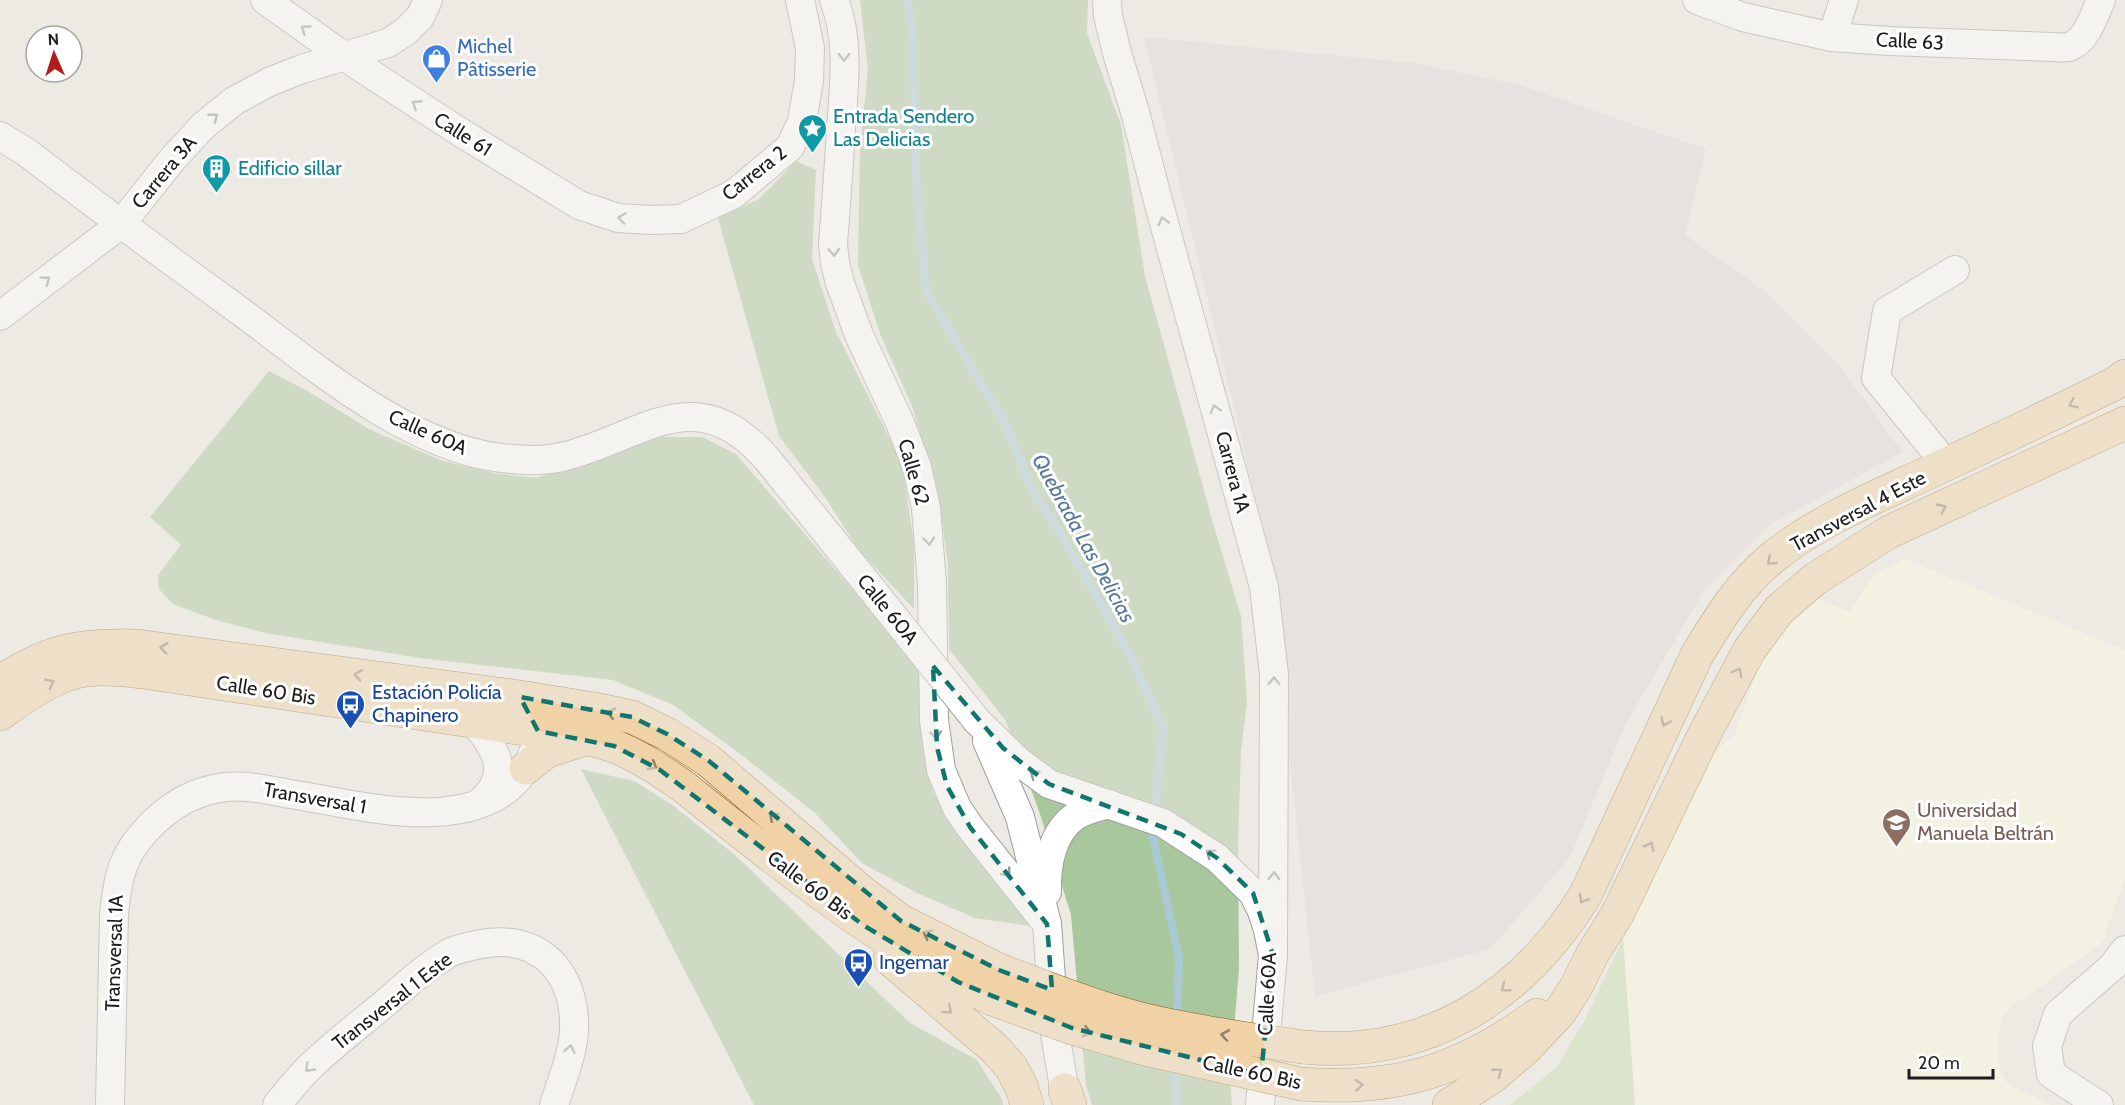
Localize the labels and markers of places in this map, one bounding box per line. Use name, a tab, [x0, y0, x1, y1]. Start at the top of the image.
place label: Michel Pâtisserie	[457, 34, 536, 81]
shop icon: Michel Pâtisserie	[420, 42, 452, 84]
place label: Entrada Sendero Las Delicias	[833, 104, 974, 151]
place icon: Entrada Sendero Las Delicias	[796, 112, 828, 154]
building icon: Edificio sillar	[201, 152, 233, 194]
place label: Edificio sillar	[238, 156, 342, 180]
place label: Estación Policía Chapinero	[372, 680, 502, 727]
bus stop icon: Estación Policía Chapinero	[335, 688, 367, 730]
place label: Universidad Manuela Beltrán	[1917, 798, 2054, 845]
school or university icon: Universidad Manuela Beltrán	[1880, 806, 1912, 848]
bus stop icon: Ingemar	[842, 946, 874, 988]
place label: Ingemar	[879, 950, 949, 974]

